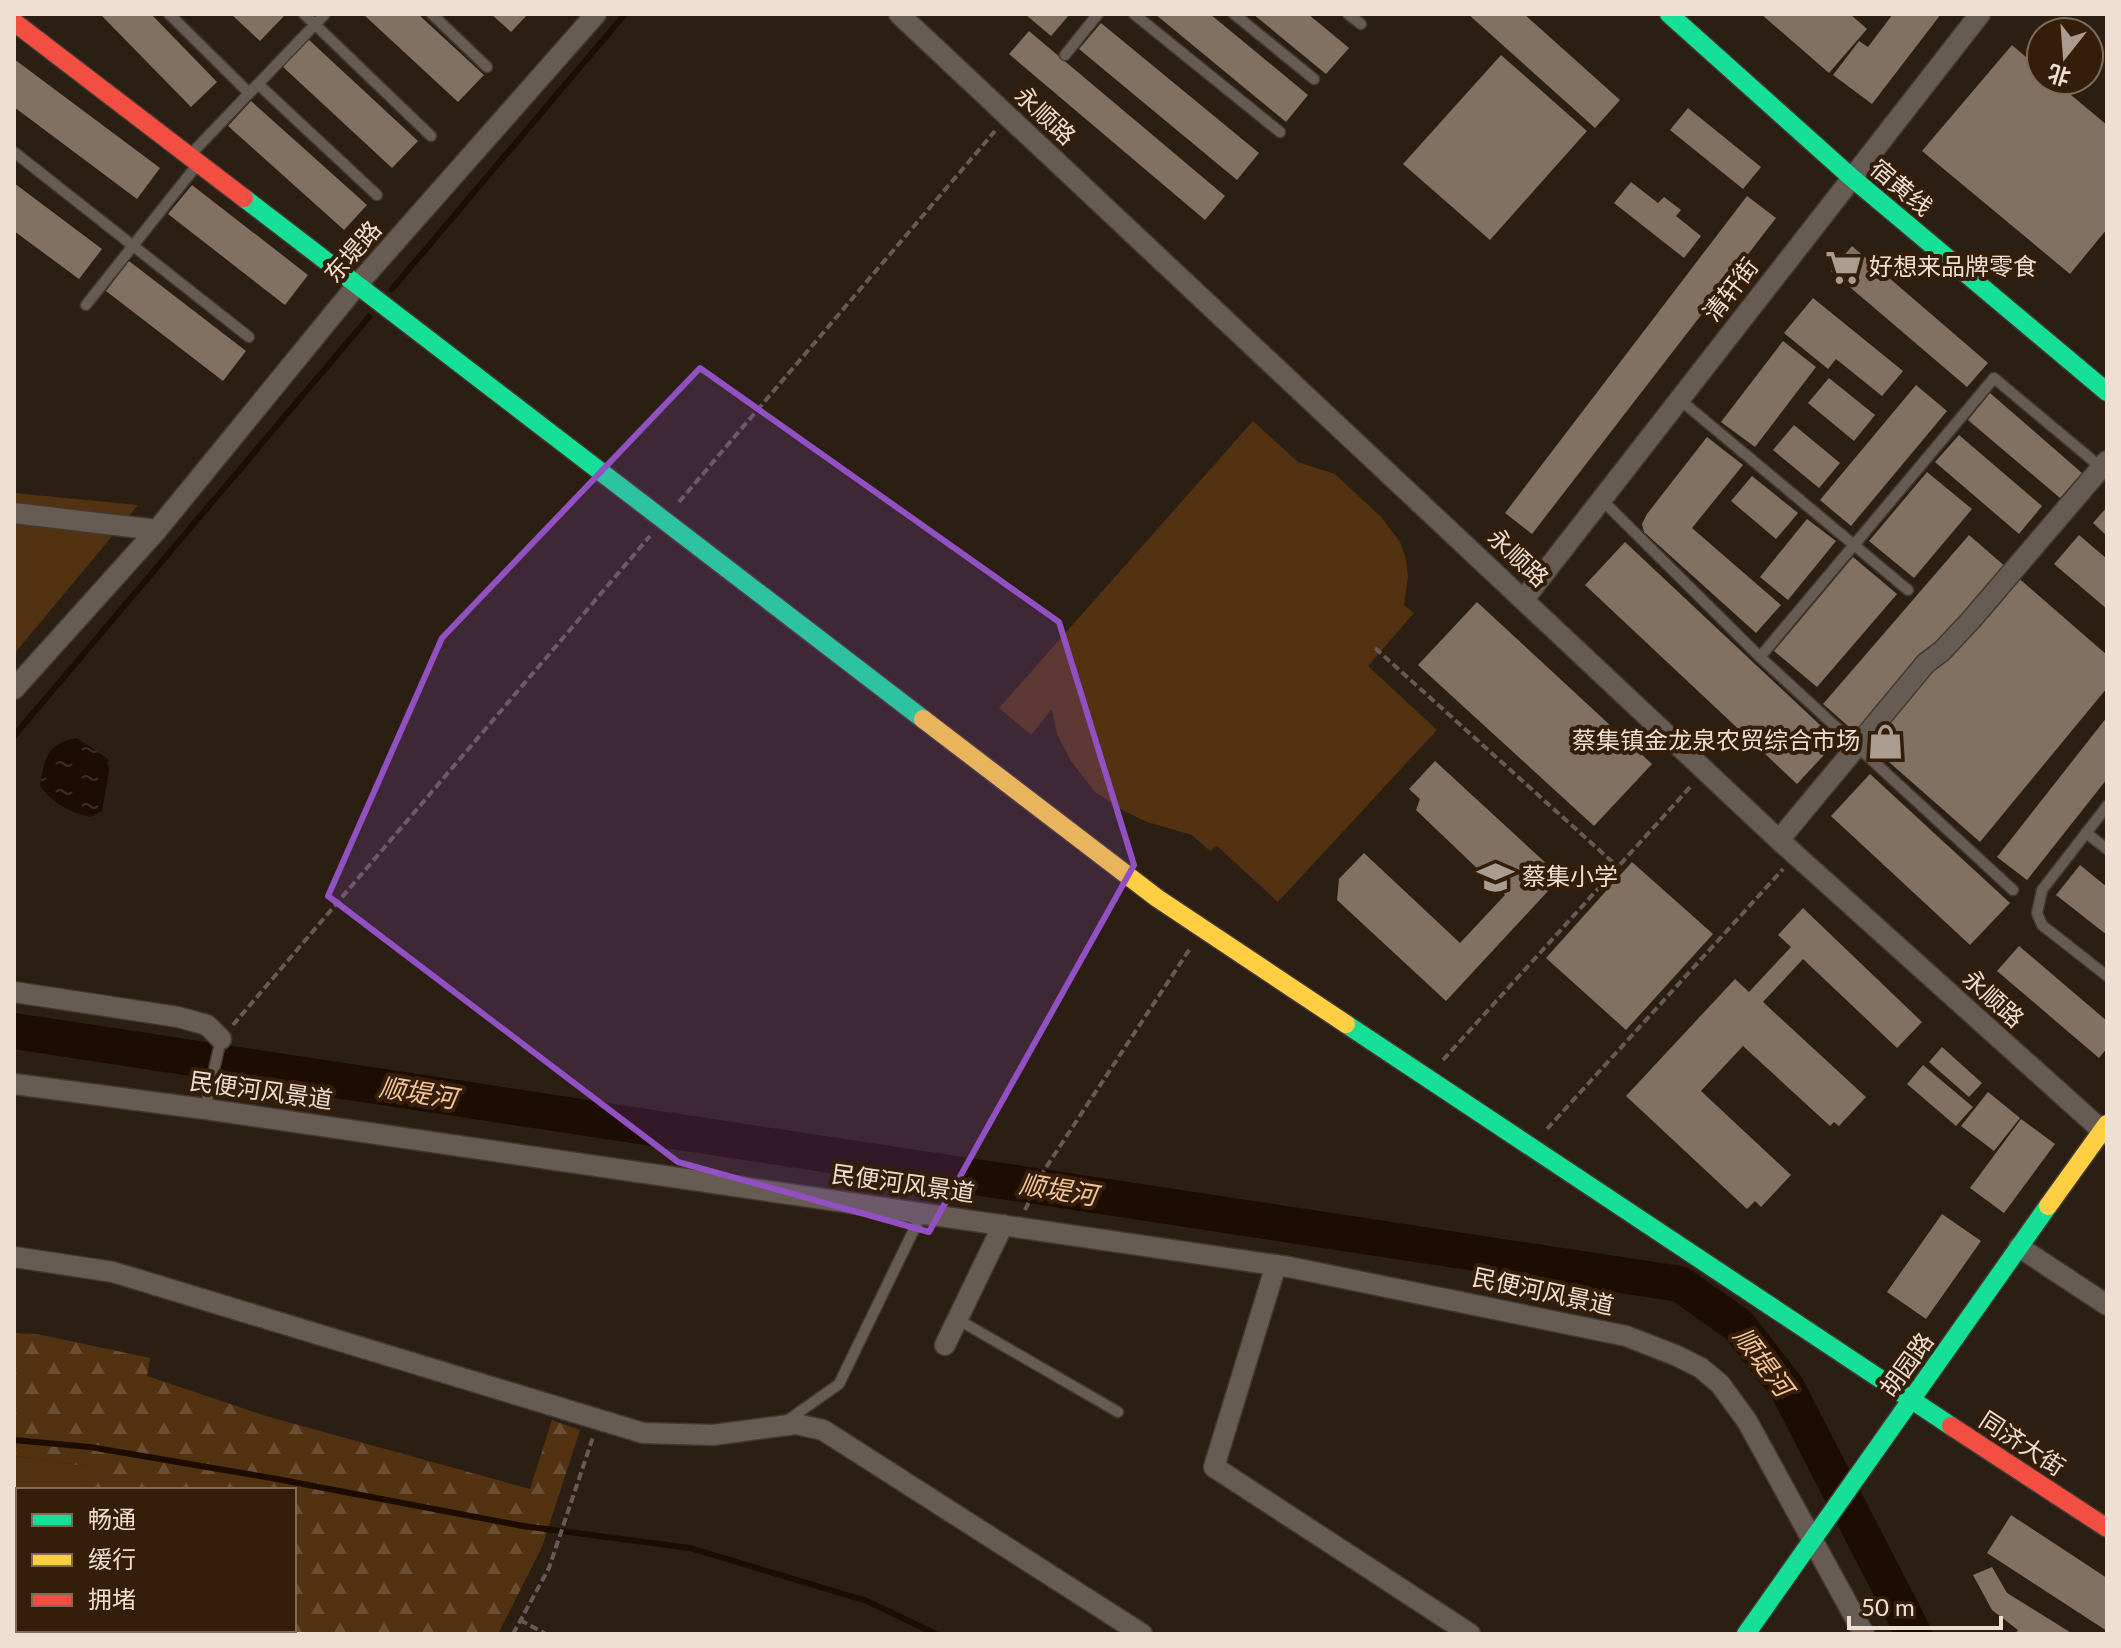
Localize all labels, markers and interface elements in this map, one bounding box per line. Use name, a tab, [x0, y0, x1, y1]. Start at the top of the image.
north arrow	[2025, 16, 2105, 96]
text: 北	[2045, 59, 2073, 92]
street label: 永顺路	[1010, 80, 1082, 150]
street label: 宿黄线	[1865, 153, 1939, 221]
street label: 东堤路	[317, 214, 386, 288]
supermarket icon: 好想来品牌零食	[1824, 248, 1862, 286]
place label: 好想来品牌零食	[1869, 251, 2037, 280]
street label: 清轩街	[1696, 252, 1763, 326]
street label: 永顺路	[1483, 522, 1555, 592]
shop icon: 蔡集镇金龙泉农贸综合市场	[1867, 722, 1905, 760]
place label: 蔡集镇金龙泉农贸综合市场	[1572, 725, 1860, 754]
school or university icon: 蔡集小学	[1477, 858, 1515, 896]
place label: 蔡集小学	[1522, 861, 1618, 890]
street label: 永顺路	[1958, 963, 2030, 1033]
street label: 民便河风景道	[188, 1065, 335, 1114]
water label: 顺堤河	[377, 1070, 464, 1115]
street label: 民便河风景道	[830, 1158, 977, 1207]
water label: 顺堤河	[1017, 1167, 1104, 1212]
street label: 民便河风景道	[1470, 1261, 1617, 1320]
water label: 顺堤河	[1728, 1321, 1803, 1406]
street label: 胡园路	[1873, 1326, 1939, 1402]
street label: 同济大街	[1975, 1404, 2071, 1481]
legend	[16, 1488, 296, 1632]
text: 畅通	[88, 1504, 136, 1533]
text: 缓行	[88, 1544, 136, 1573]
scale bar	[1849, 1580, 2001, 1630]
text: 拥堵	[88, 1584, 136, 1613]
text: 50 m	[1861, 1592, 1915, 1621]

